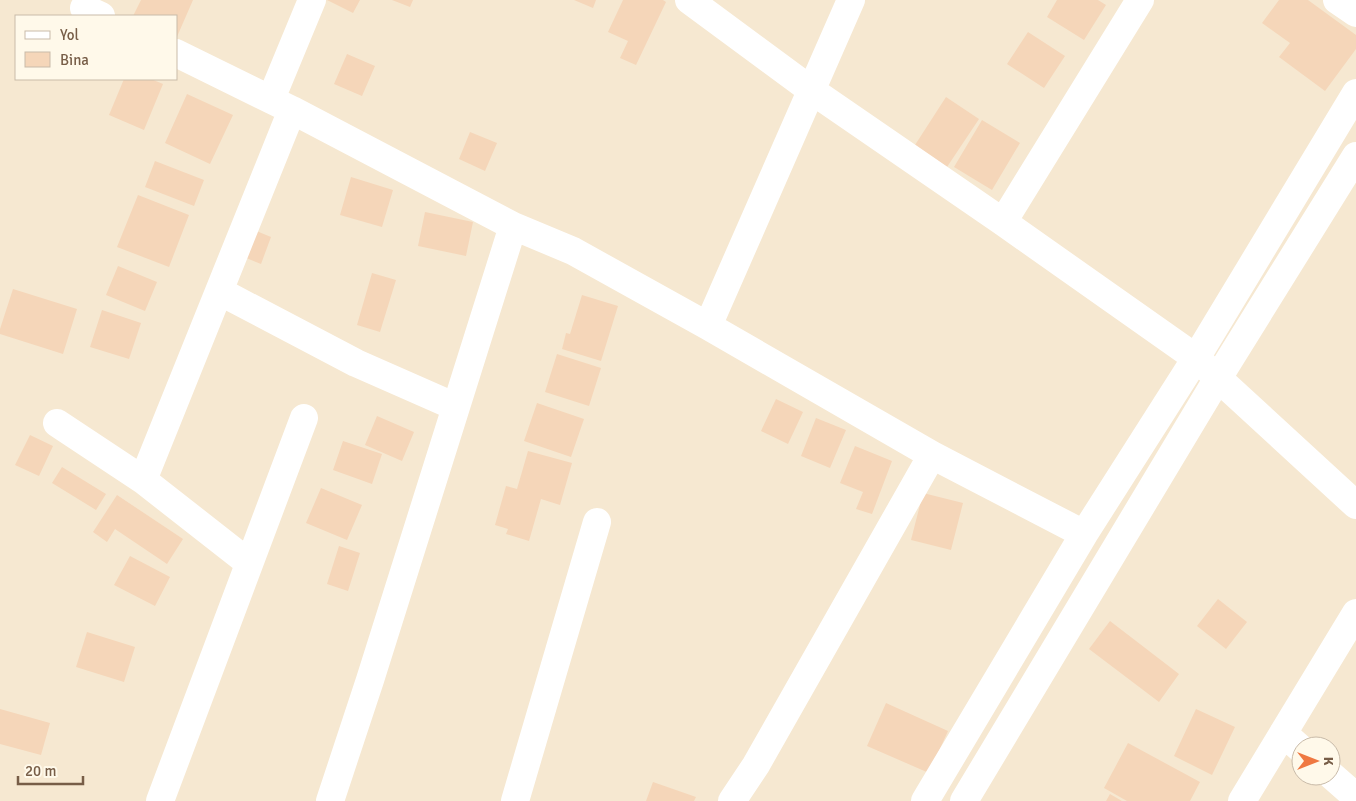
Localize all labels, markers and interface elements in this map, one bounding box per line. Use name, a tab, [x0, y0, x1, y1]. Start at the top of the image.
legend	[15, 15, 178, 80]
text: Yol	[60, 26, 79, 44]
text: Bina	[60, 51, 89, 69]
north arrow	[1291, 736, 1341, 786]
scale bar	[18, 754, 82, 786]
text: K	[1320, 757, 1337, 766]
text: 20 m	[25, 762, 56, 780]

